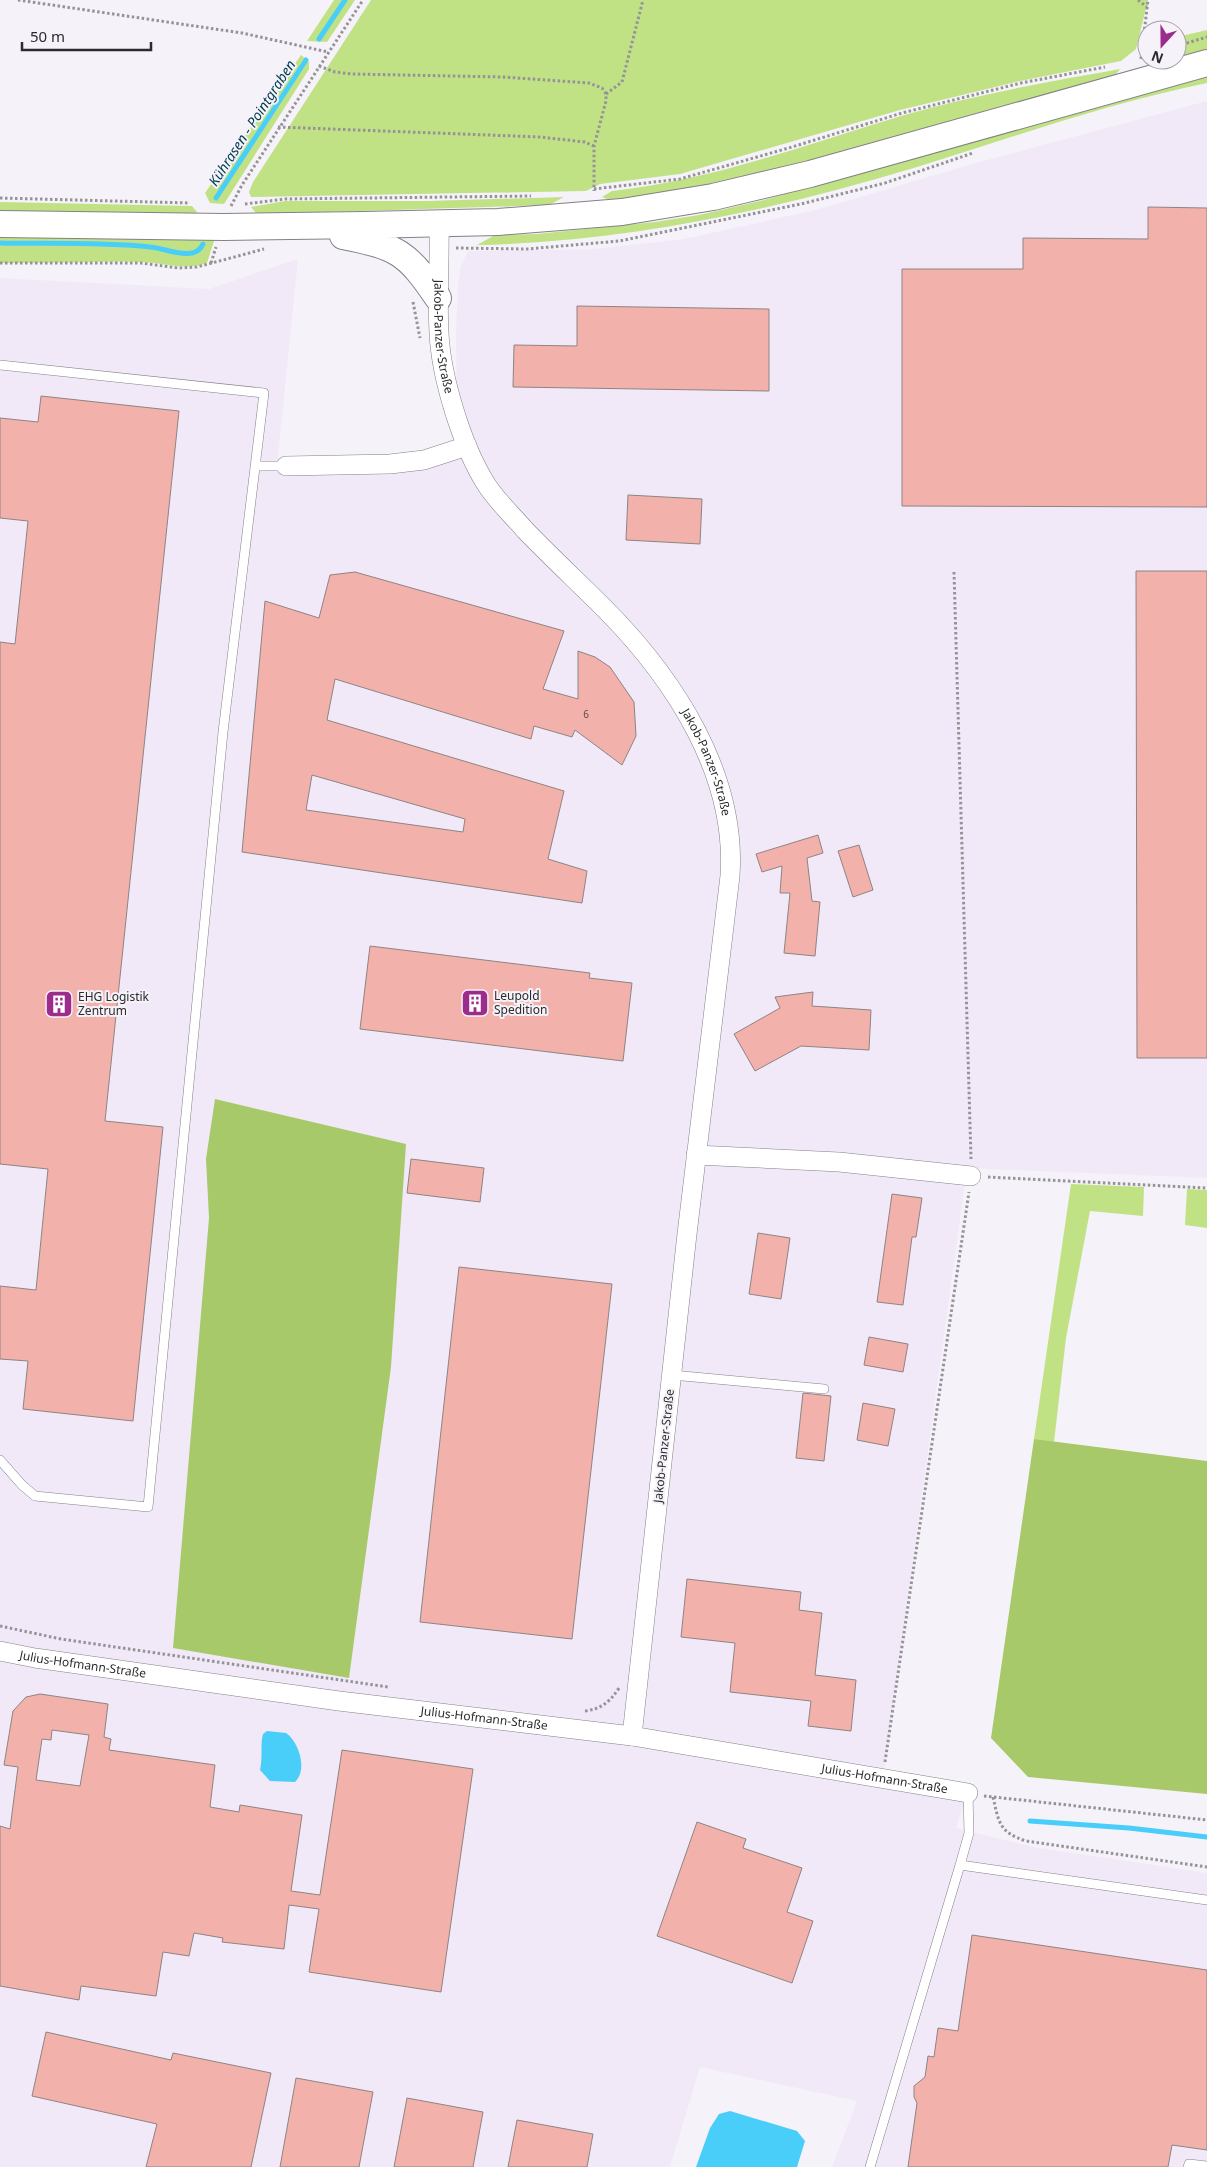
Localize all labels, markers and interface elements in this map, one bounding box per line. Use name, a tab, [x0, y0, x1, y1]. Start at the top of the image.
scale bar	[22, 20, 151, 52]
north arrow	[1137, 20, 1187, 70]
text: 50 m	[30, 26, 65, 46]
text: N	[1148, 47, 1166, 69]
water label: Kührasen - Pointgraben	[204, 56, 300, 189]
street label: Jakob-Panzer-Straße	[430, 279, 458, 395]
street label: Jakob-Panzer-Straße	[677, 704, 735, 817]
house number: 6	[583, 707, 589, 721]
place label: Leupold Spedition	[494, 987, 547, 1018]
place label: EHG Logistik Zentrum	[78, 988, 150, 1019]
building icon: Leupold Spedition	[460, 988, 490, 1018]
building icon: EHG Logistik Zentrum	[44, 989, 74, 1019]
street label: Jakob-Panzer-Straße	[649, 1388, 678, 1505]
street label: Julius-Hofmann-Straße	[17, 1646, 148, 1682]
street label: Julius-Hofmann-Straße	[419, 1702, 549, 1734]
street label: Julius-Hofmann-Straße	[819, 1759, 949, 1797]

